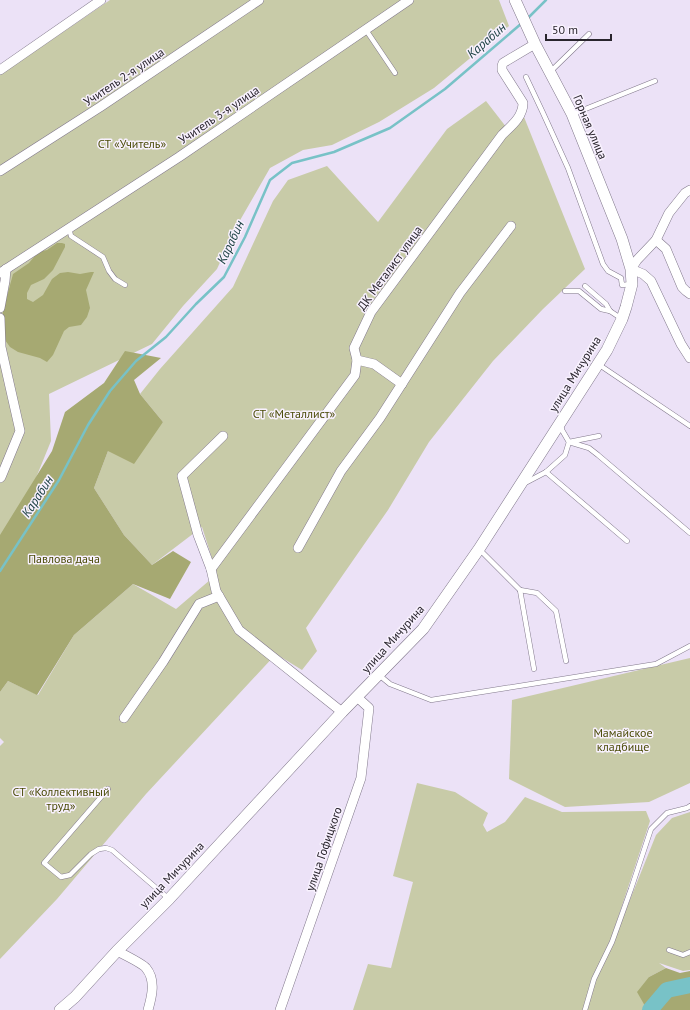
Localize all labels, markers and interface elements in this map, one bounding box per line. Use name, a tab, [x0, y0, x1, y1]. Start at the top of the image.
scale bar	[546, 16, 611, 42]
water label: Карабин	[463, 19, 510, 62]
text: 50 m	[552, 22, 578, 37]
street label: Учитель 2-я улица	[81, 44, 167, 109]
street label: Учитель 3-я улица	[176, 82, 262, 147]
street label: Горная улица	[570, 92, 611, 161]
park label: СТ «Учитель»	[98, 136, 166, 151]
water label: Карабин	[213, 217, 248, 267]
street label: ДК Металист улица	[354, 222, 425, 313]
street label: улица Мичурина	[545, 333, 604, 414]
park label: СТ «Металлист»	[253, 406, 336, 421]
water label: Карабин	[18, 472, 57, 520]
park label: Павлова дача	[28, 551, 100, 566]
street label: улица Мичурина	[358, 601, 427, 676]
park label: Мамайское кладбище	[593, 725, 653, 754]
park label: СТ «Коллективный труд»	[13, 784, 109, 813]
street label: улица Гофицкого	[302, 805, 345, 893]
street label: улица Мичурина	[136, 838, 207, 911]

